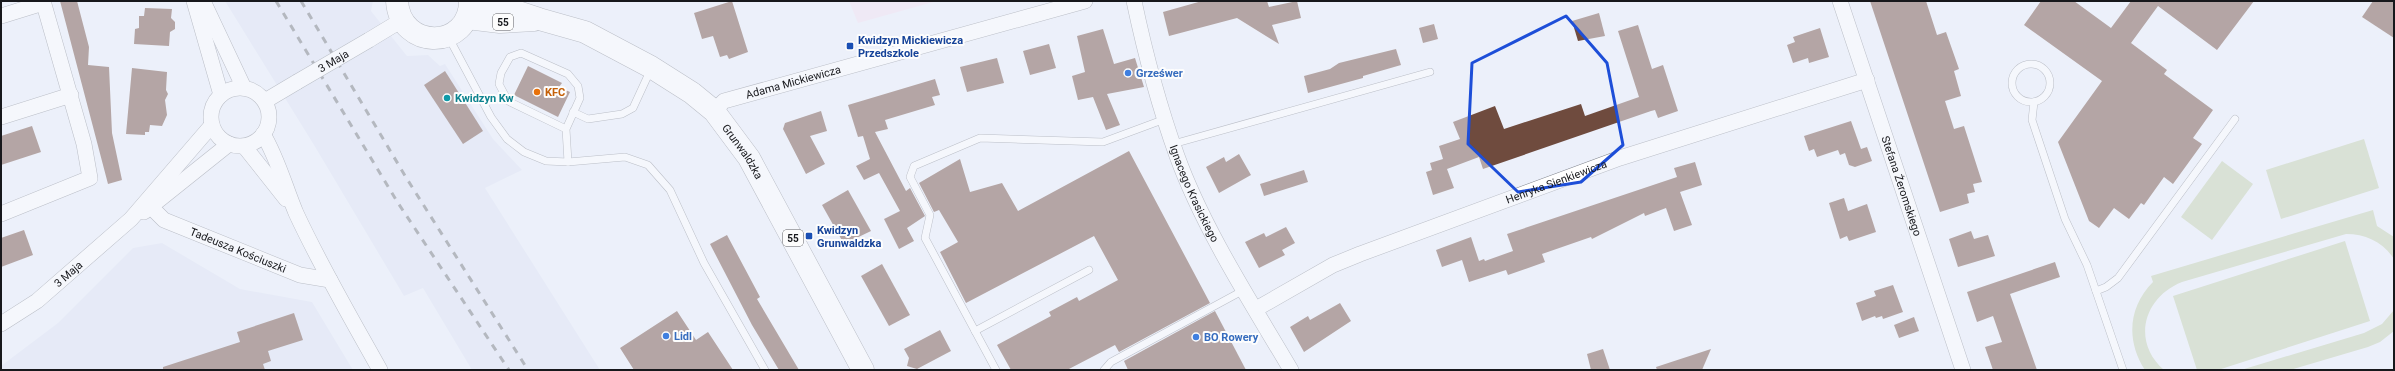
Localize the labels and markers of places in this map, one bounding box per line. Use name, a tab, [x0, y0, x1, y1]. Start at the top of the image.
place label: Kwidzyn Mickiewicza Przedszkole	[858, 34, 963, 60]
marker: Kwidzyn Mickiewicza Przedszkole	[845, 41, 855, 51]
place label: Grześwer	[1136, 67, 1183, 80]
marker: Grześwer	[1123, 68, 1133, 78]
place label: KFC	[545, 86, 565, 99]
marker: KFC	[532, 87, 542, 97]
place label: Kwidzyn Kw	[455, 92, 514, 105]
marker: Kwidzyn Kw	[442, 93, 452, 103]
place label: Kwidzyn Grunwaldzka	[817, 224, 881, 250]
marker: Kwidzyn Grunwaldzka	[804, 231, 814, 241]
place label: Lidl	[674, 330, 692, 343]
marker: Lidl	[661, 331, 671, 341]
place label: BO Rowery	[1204, 331, 1259, 344]
marker: BO Rowery	[1191, 332, 1201, 342]

